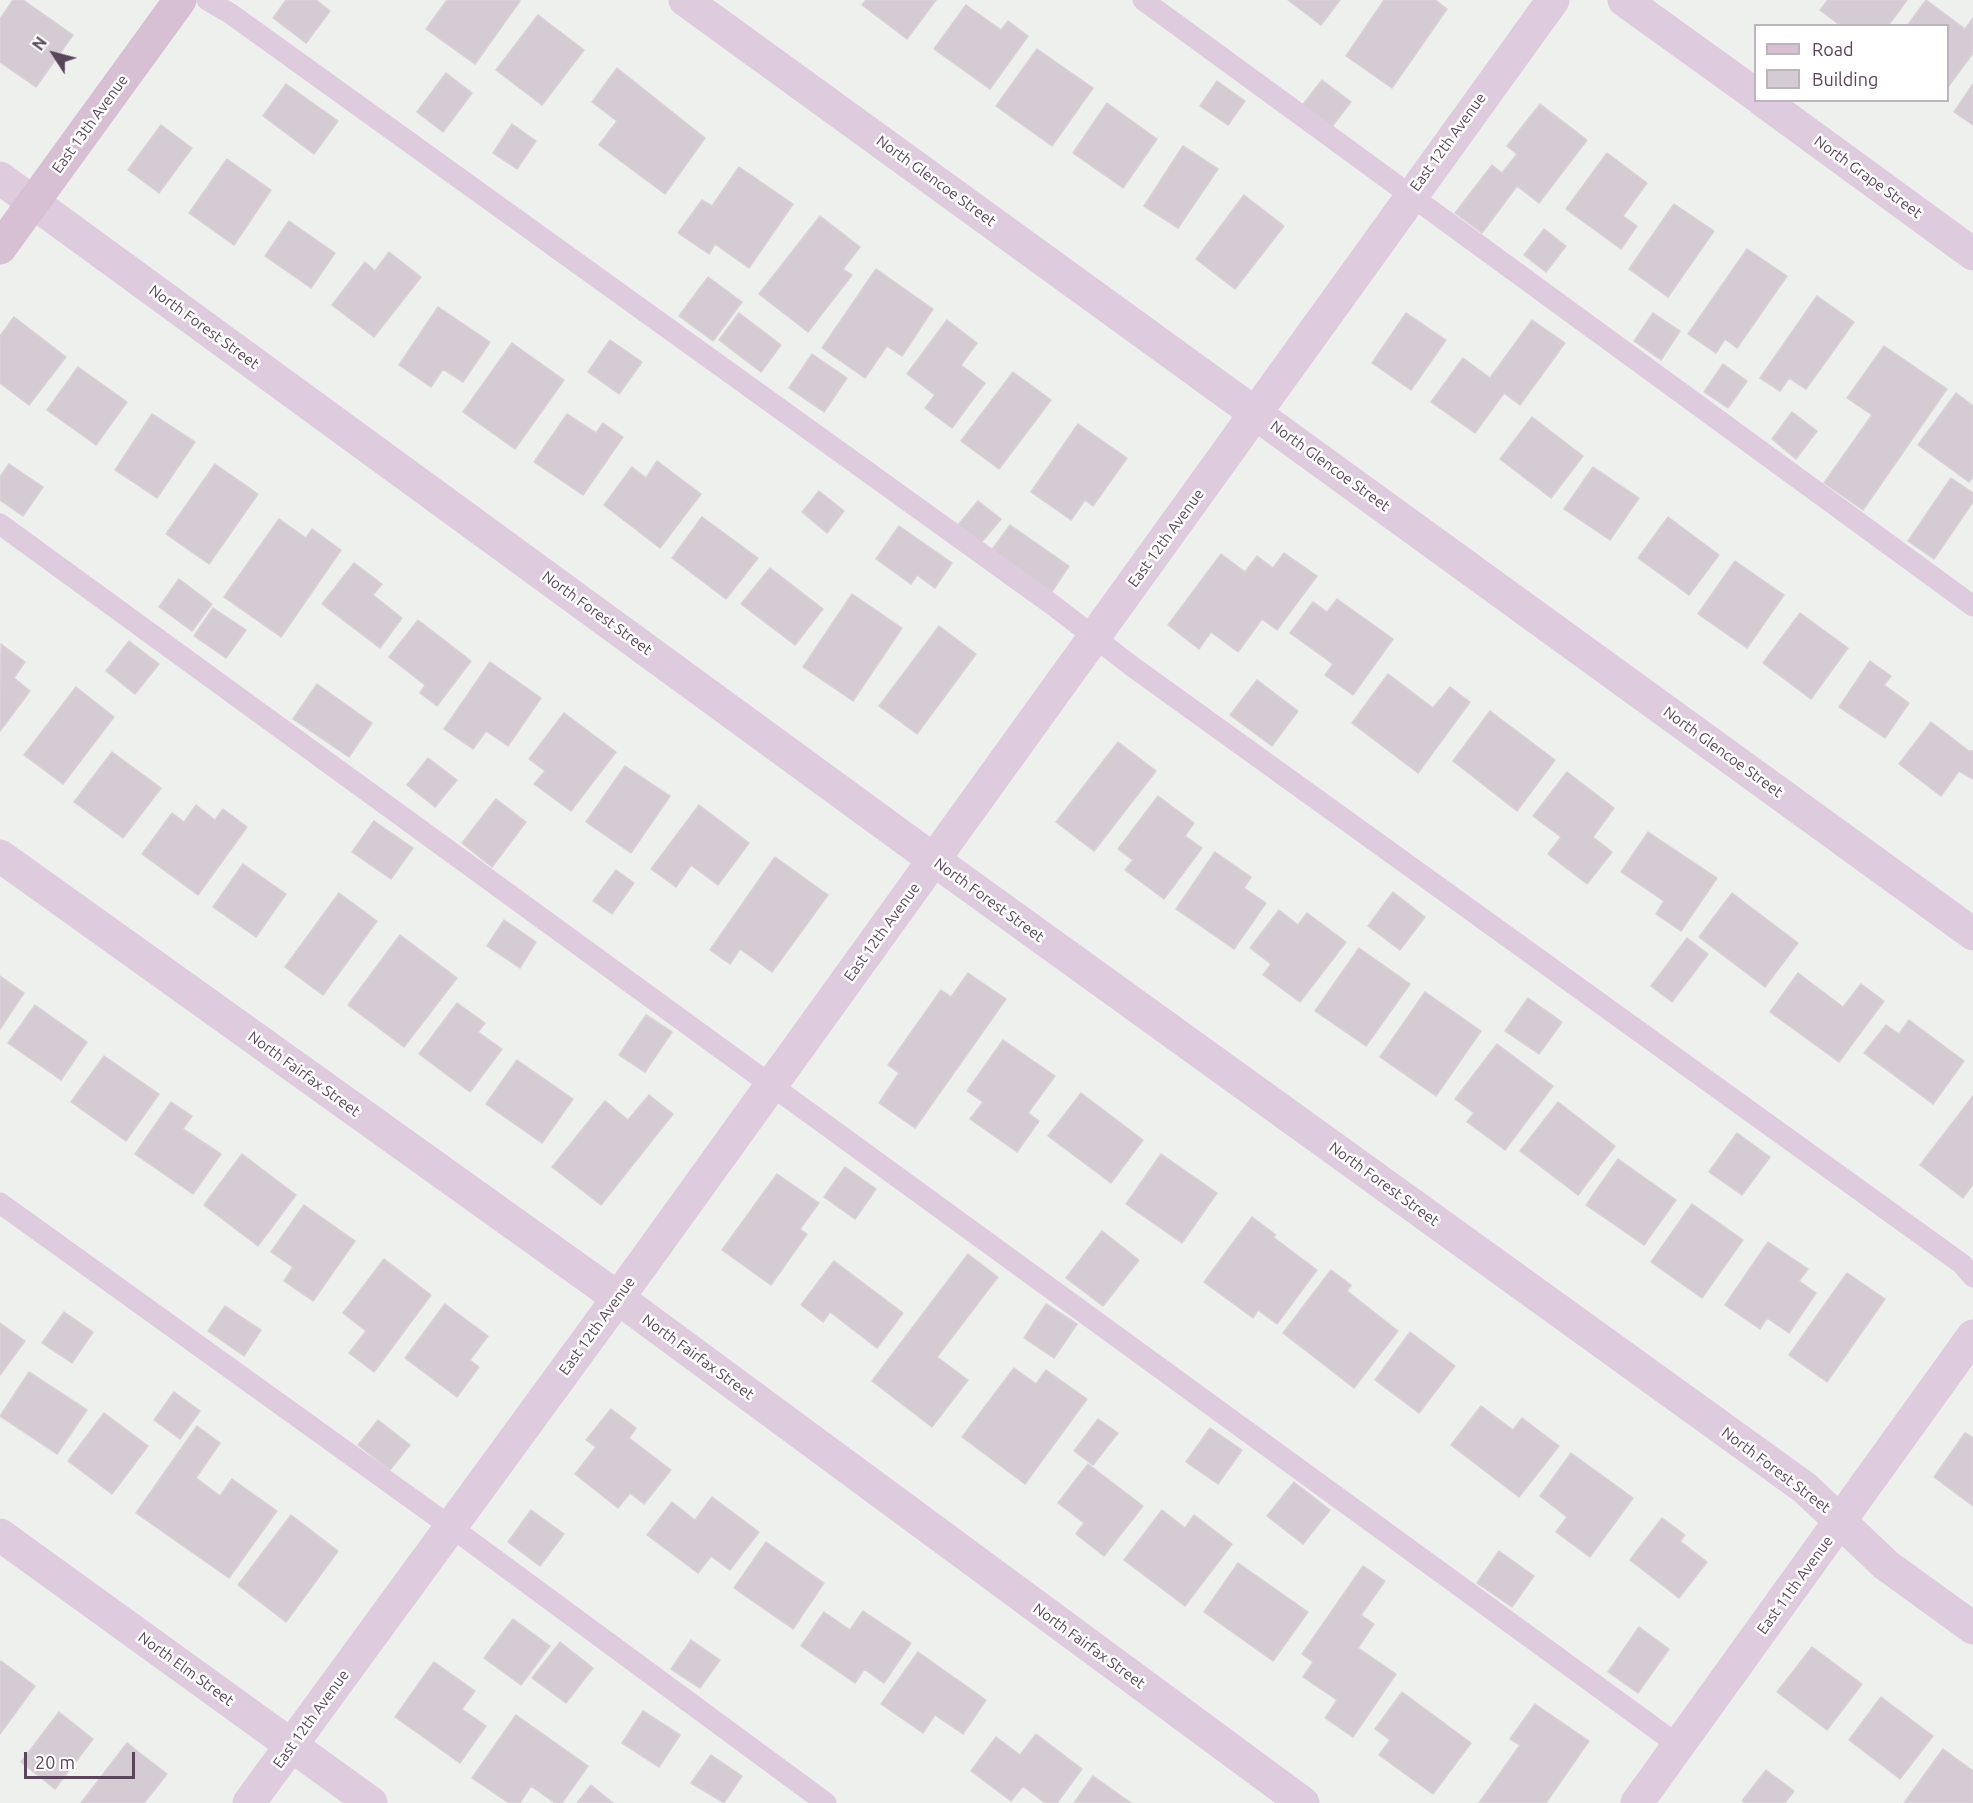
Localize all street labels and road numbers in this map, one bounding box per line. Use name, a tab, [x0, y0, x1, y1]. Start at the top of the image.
street label: East 13th Avenue	[48, 71, 132, 177]
street label: East 12th Avenue	[1406, 89, 1490, 195]
street label: North Glencoe Street	[873, 132, 999, 230]
street label: North Grape Street	[1811, 132, 1925, 222]
street label: North Forest Street	[146, 281, 262, 373]
street label: North Glencoe Street	[1267, 417, 1393, 515]
street label: East 12th Avenue	[1124, 485, 1208, 591]
street label: North Forest Street	[539, 567, 655, 659]
street label: North Glencoe Street	[1660, 703, 1786, 801]
street label: North Forest Street	[931, 854, 1047, 946]
street label: East 12th Avenue	[840, 879, 924, 985]
street label: North Fairfax Street	[245, 1027, 363, 1121]
street label: North Forest Street	[1326, 1138, 1442, 1230]
street label: East 12th Avenue	[555, 1273, 639, 1379]
street label: North Fairfax Street	[639, 1310, 757, 1404]
street label: North Forest Street	[1718, 1423, 1834, 1517]
street label: East 11th Avenue	[1753, 1532, 1837, 1638]
street label: North Fairfax Street	[1030, 1599, 1148, 1693]
street label: North Elm Street	[135, 1628, 237, 1710]
street label: East 12th Avenue	[269, 1666, 353, 1772]

